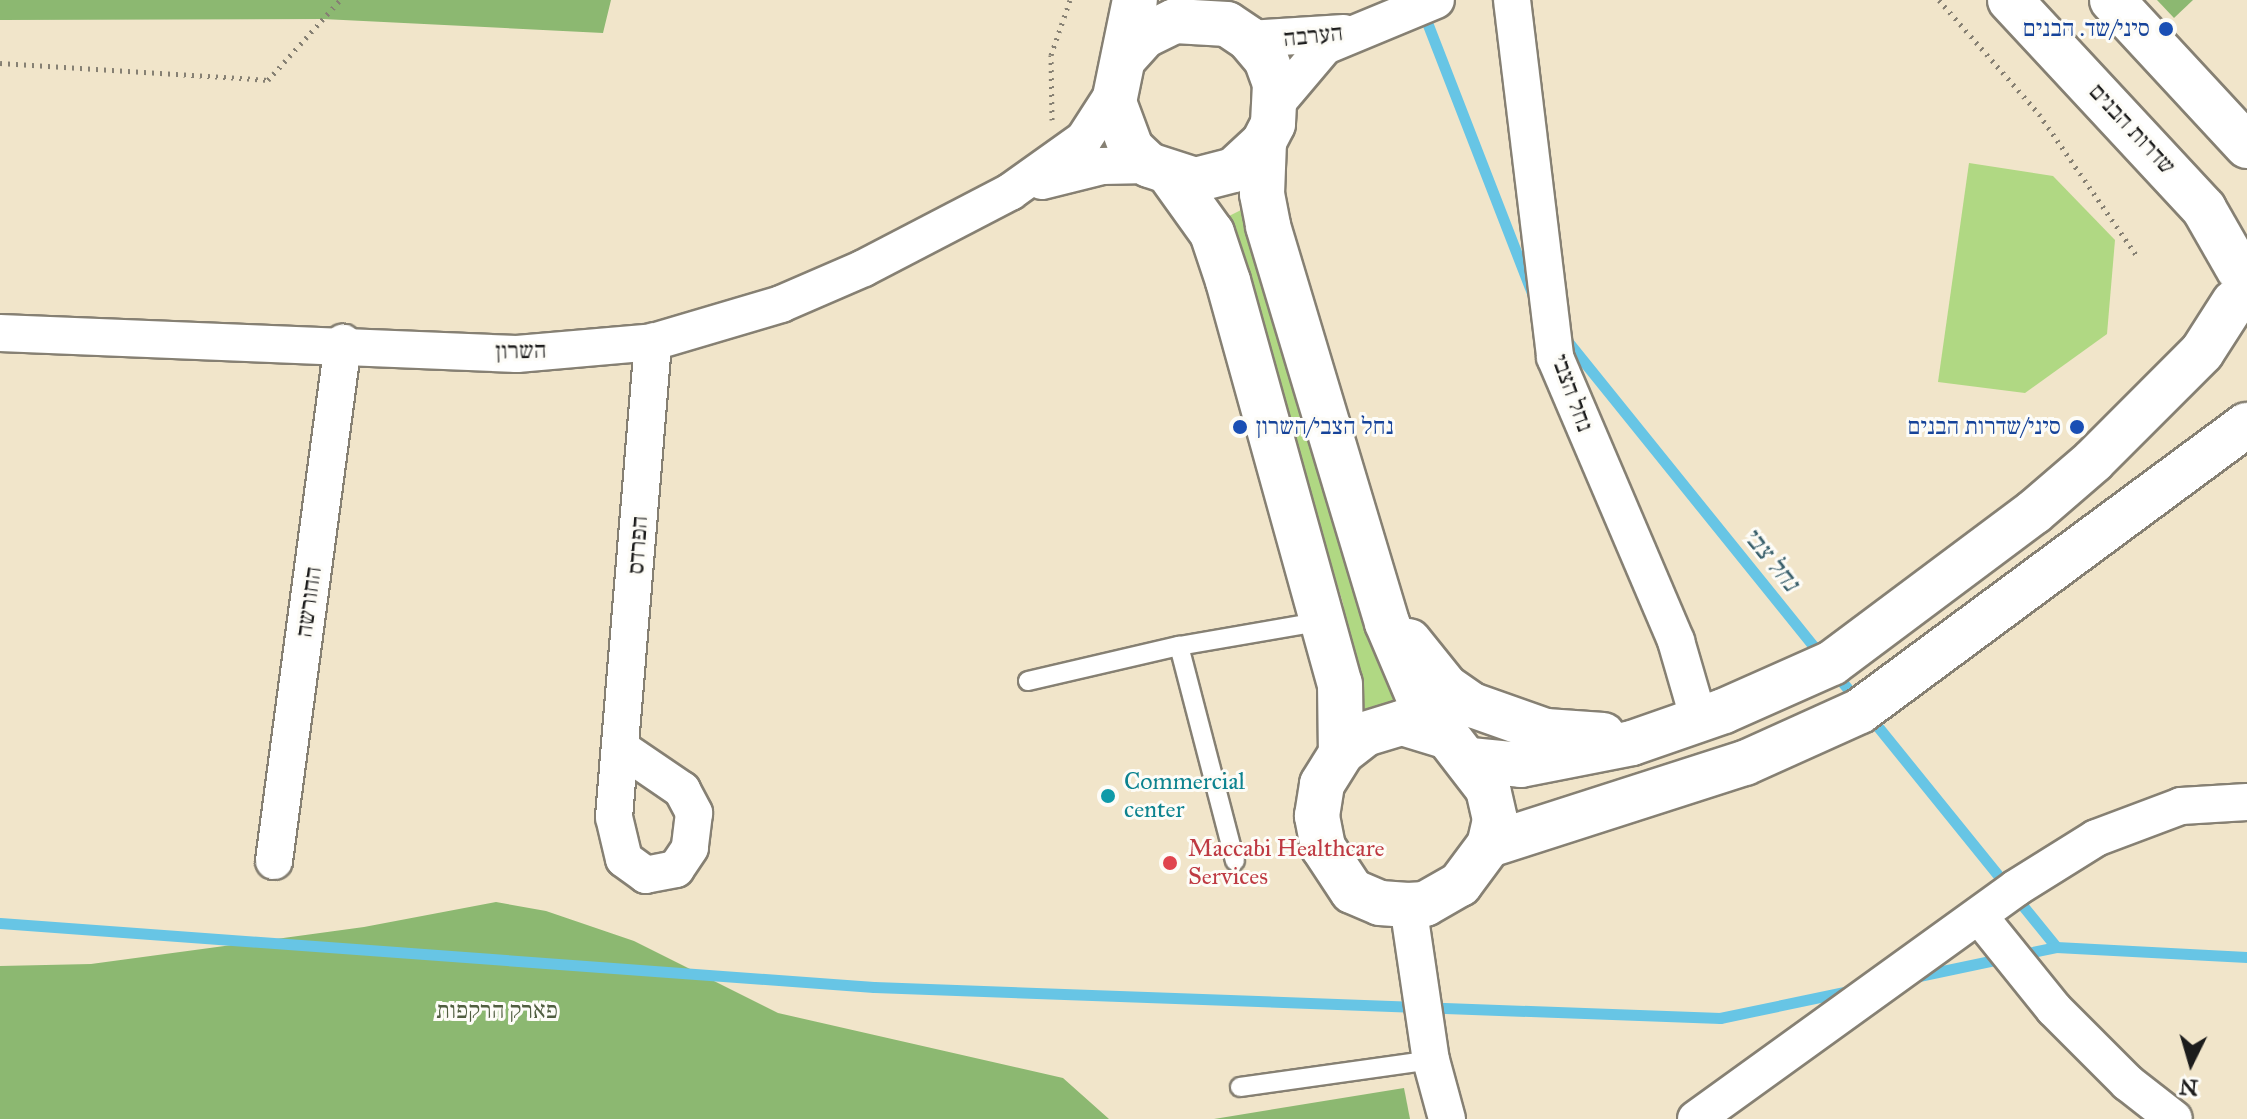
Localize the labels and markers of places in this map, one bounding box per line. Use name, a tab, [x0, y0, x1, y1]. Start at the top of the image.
place label: סיני/שד. הבנים	[2023, 15, 2150, 43]
marker: סיני/שד. הבנים	[2157, 20, 2175, 38]
place label: נחל הצבי/השרון	[1256, 413, 1394, 441]
place label: סיני/שדרות הבנים	[1908, 413, 2061, 441]
marker: נחל הצבי/השרון	[1231, 418, 1249, 436]
marker: סיני/שדרות הבנים	[2068, 418, 2086, 436]
place label: Commercial center	[1124, 768, 1245, 824]
marker: Commercial center	[1099, 787, 1117, 805]
place label: Maccabi Healthcare Services	[1188, 835, 1385, 891]
marker: Maccabi Healthcare Services	[1159, 852, 1181, 874]

